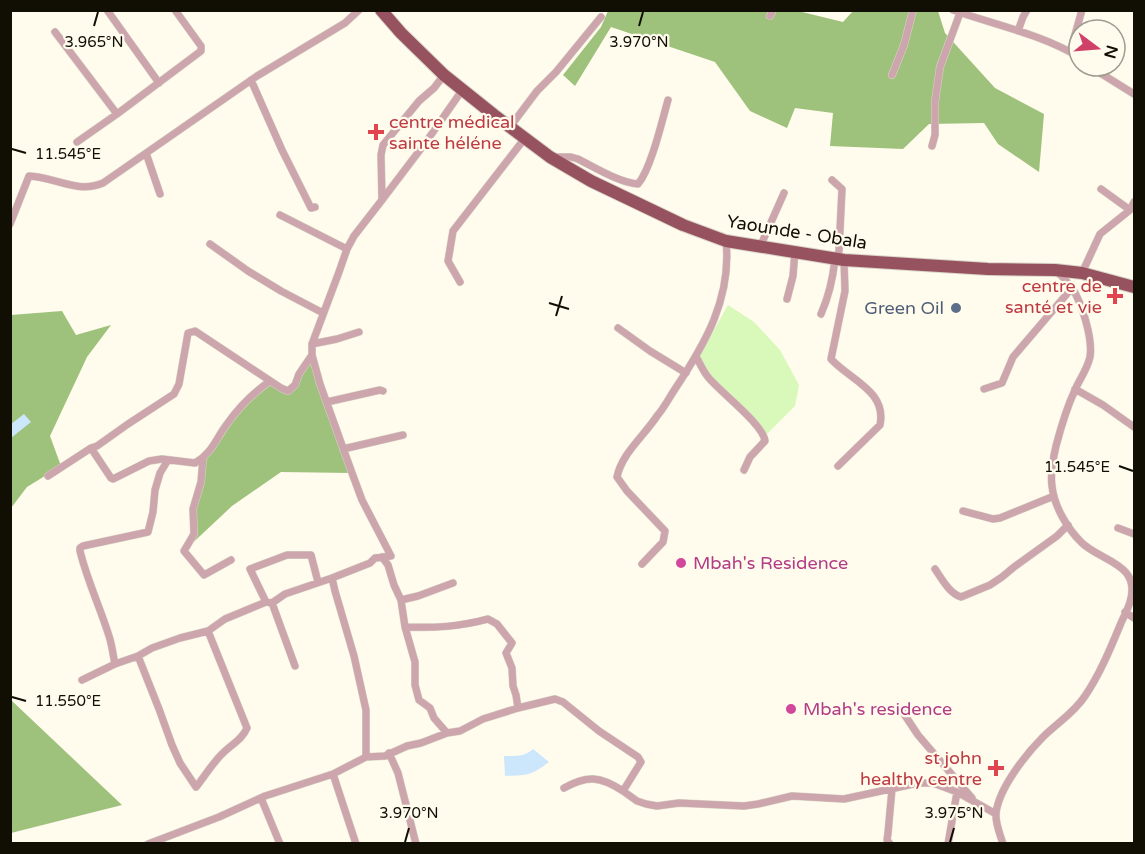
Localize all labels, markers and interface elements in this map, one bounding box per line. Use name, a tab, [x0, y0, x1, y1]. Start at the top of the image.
north arrow	[1067, 18, 1127, 78]
text: 3.965°N	[65, 33, 124, 51]
text: 3.970°N	[609, 33, 669, 51]
text: N	[1099, 43, 1122, 61]
place label: centre médical sainte héléne	[389, 111, 515, 154]
marker: centre médical sainte héléne	[367, 123, 385, 141]
text: 11.545°E	[35, 145, 101, 163]
street label: Yaounde - Obala	[725, 210, 869, 254]
place label: centre de santé et vie	[1005, 275, 1102, 318]
marker: centre de santé et vie	[1106, 287, 1124, 305]
place label: Green Oil	[864, 297, 944, 319]
marker: Green Oil	[949, 301, 963, 315]
text: 11.545°E	[1044, 458, 1110, 476]
place label: Mbah's Residence	[693, 552, 848, 574]
marker: Mbah's Residence	[674, 556, 688, 570]
text: 11.550°E	[35, 692, 101, 710]
place label: Mbah's residence	[803, 698, 952, 720]
marker: Mbah's residence	[784, 702, 798, 716]
place label: st john healthy centre	[860, 747, 982, 790]
marker: st john healthy centre	[987, 759, 1005, 777]
text: 3.970°N	[379, 804, 439, 822]
text: 3.975°N	[925, 804, 984, 822]

